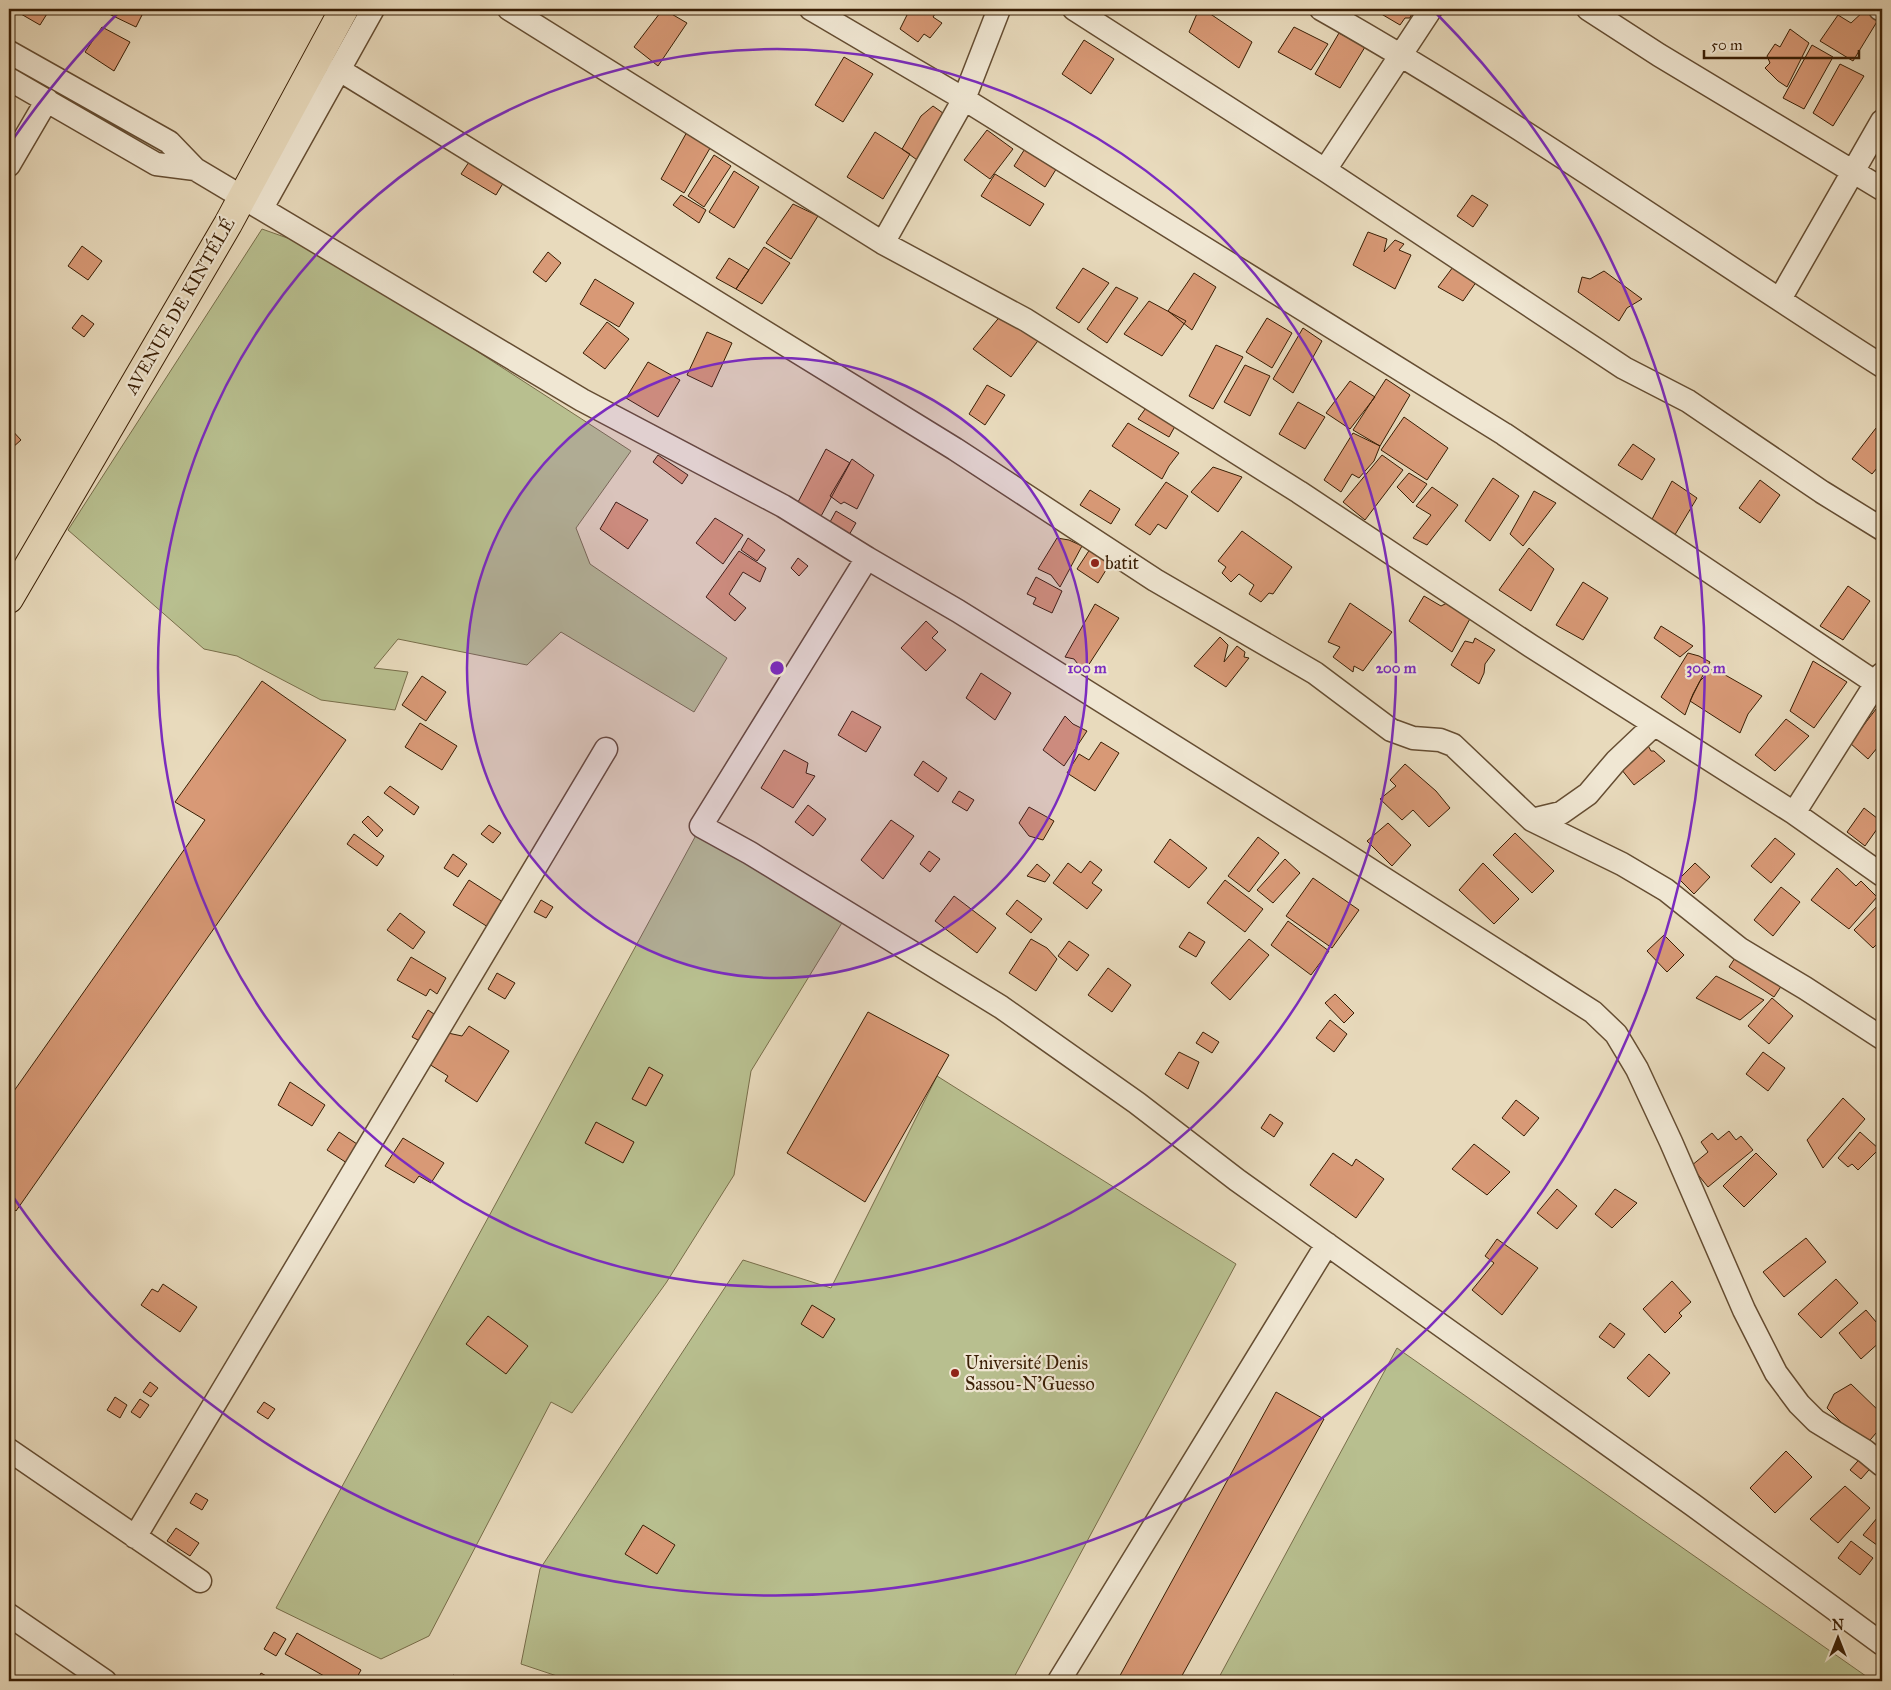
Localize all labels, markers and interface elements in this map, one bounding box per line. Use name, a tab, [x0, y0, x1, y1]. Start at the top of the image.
scale bar	[1704, 28, 1858, 60]
text: 50 m	[1711, 36, 1743, 54]
street label: AVENUE DE KINTÉLÉ	[118, 213, 240, 399]
place label: batit	[1105, 552, 1140, 574]
marker: batit	[1089, 557, 1101, 569]
centre of rings	[768, 659, 786, 677]
text: 100 m	[1067, 659, 1107, 677]
text: 200 m	[1376, 659, 1417, 677]
text: 300 m	[1686, 659, 1726, 678]
place label: Université Denis Sassou-N'Guesso	[965, 1352, 1095, 1395]
marker: Université Denis Sassou-N'Guesso	[949, 1367, 961, 1379]
north arrow	[1814, 1612, 1864, 1662]
text: N	[1832, 1617, 1844, 1634]

